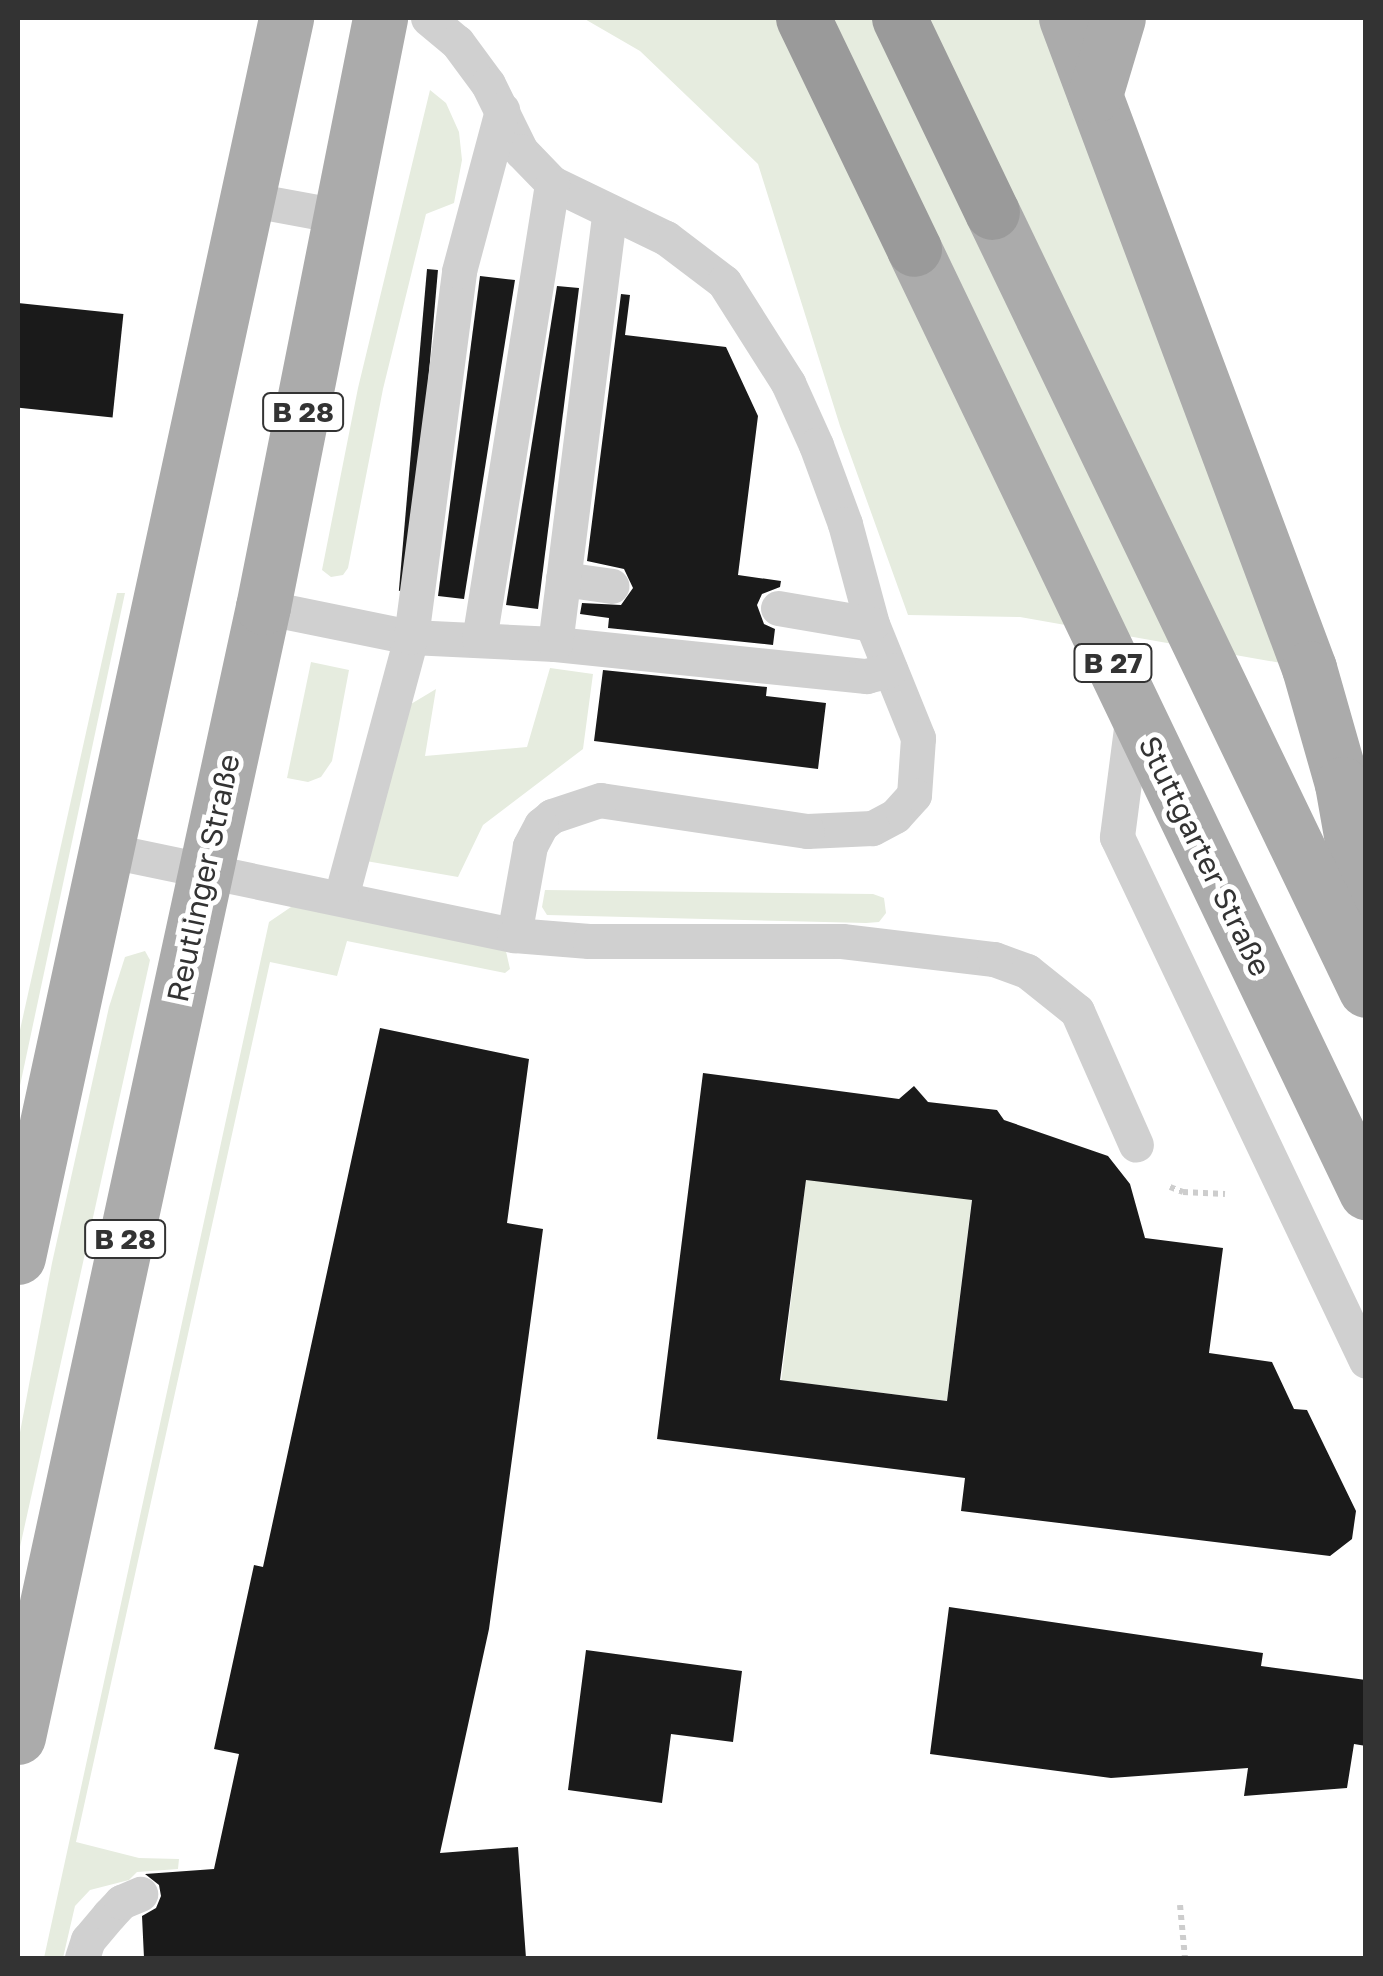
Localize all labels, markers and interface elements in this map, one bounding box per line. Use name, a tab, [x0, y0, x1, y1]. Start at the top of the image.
road number: B 28	[260, 389, 346, 435]
road number: B 27	[1073, 640, 1153, 686]
street label: Stuttgarter Straße	[1131, 730, 1279, 982]
street label: Reutlinger Straße	[159, 751, 247, 1005]
road number: B 28	[82, 1216, 168, 1262]

